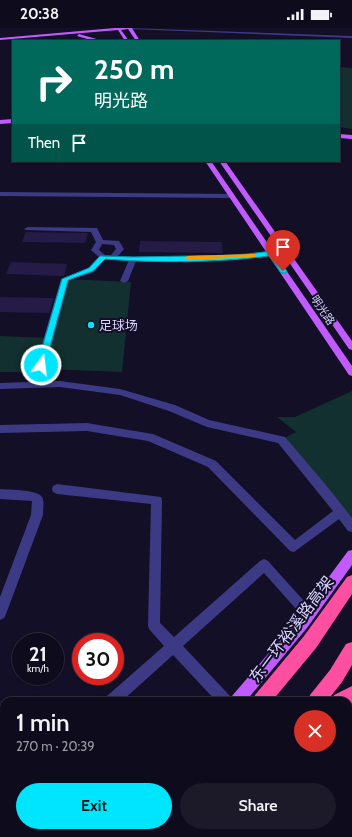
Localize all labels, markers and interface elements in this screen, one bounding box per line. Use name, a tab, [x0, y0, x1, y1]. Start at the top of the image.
text: 20:38	[20, 5, 59, 23]
text: 250 m	[94, 52, 174, 86]
icon: right	[28, 56, 80, 108]
text: 明光路	[94, 90, 148, 112]
icon: arrive	[68, 132, 90, 154]
text: Then	[28, 134, 60, 152]
pin	[266, 230, 300, 271]
icon: arrive	[272, 236, 294, 258]
street label: 明光路	[308, 292, 338, 328]
place label: 足球场	[99, 317, 138, 333]
marker: 足球场	[86, 320, 96, 330]
position arrow	[20, 344, 62, 386]
street label: 东一环裕溪路高架	[245, 572, 338, 686]
speed limit sign: 30	[72, 633, 124, 685]
text: 21	[29, 642, 47, 666]
text: km/h	[27, 662, 49, 675]
text: 1 min	[16, 708, 70, 737]
button: close	[294, 710, 336, 752]
text: 270 m · 20:39	[16, 738, 95, 754]
button: Exit	[16, 783, 172, 829]
button: Share	[180, 783, 336, 829]

